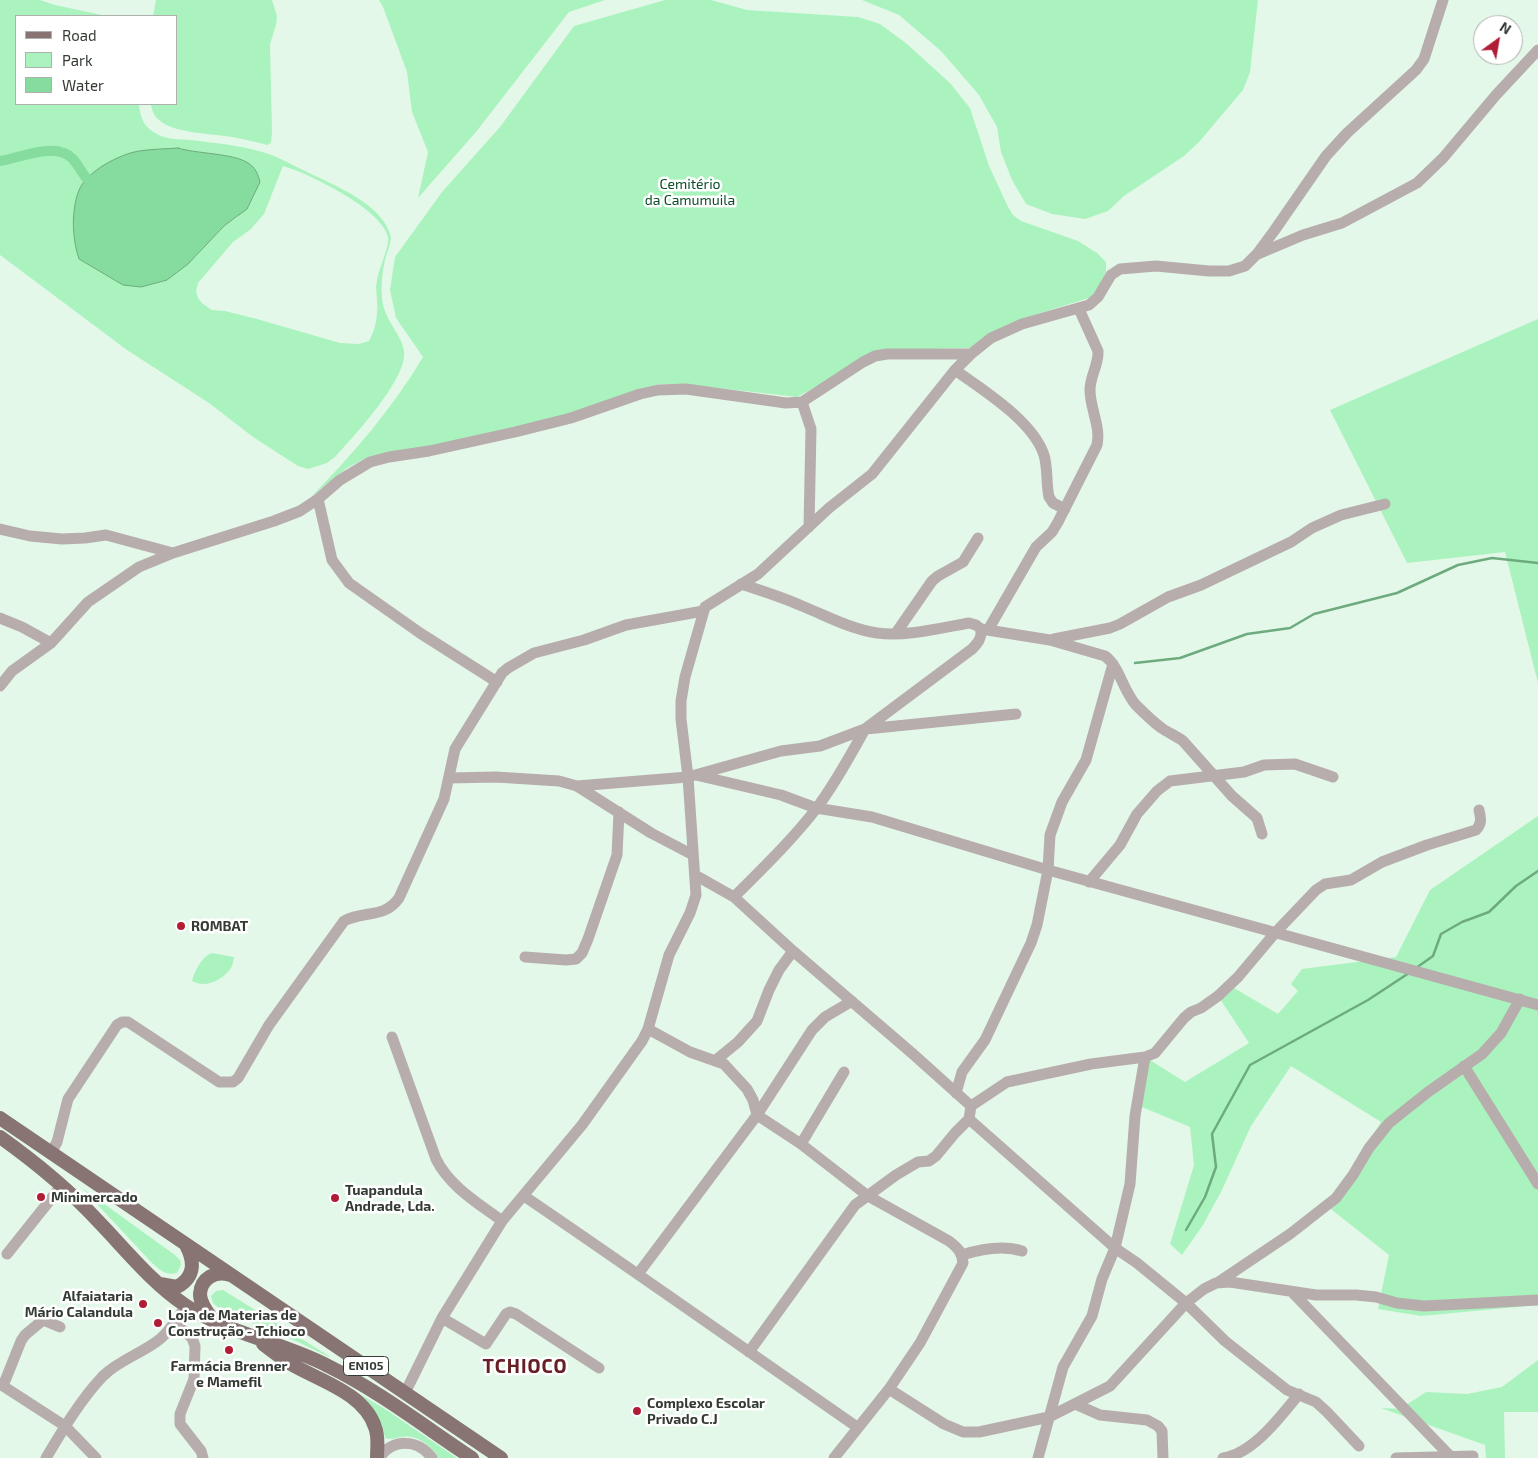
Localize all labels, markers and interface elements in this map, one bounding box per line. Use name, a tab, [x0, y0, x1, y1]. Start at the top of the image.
legend	[15, 15, 178, 105]
north arrow	[1473, 15, 1523, 65]
text: N	[1497, 18, 1514, 38]
text: Road	[62, 26, 97, 44]
text: Park	[62, 51, 93, 69]
text: Water	[62, 76, 104, 94]
park label: Cemitério da Camumuila	[645, 176, 735, 208]
place label: ROMBAT	[191, 918, 248, 934]
marker: ROMBAT	[175, 920, 187, 932]
place label: Tuapandula Andrade, Lda.	[345, 1182, 435, 1214]
place label: Minimercado	[51, 1189, 138, 1205]
marker: Minimercado	[35, 1191, 47, 1203]
marker: Tuapandula Andrade, Lda.	[329, 1192, 341, 1204]
place label: Alfaiataria Mário Calandula	[25, 1288, 133, 1320]
marker: Alfaiataria Mário Calandula	[137, 1298, 149, 1310]
place label: Loja de Materias de Construção - Tchioco	[168, 1307, 306, 1340]
marker: Loja de Materias de Construção - Tchioco	[152, 1317, 164, 1329]
marker: Farmácia Brenner e Mamefil	[223, 1344, 235, 1356]
road number: EN105	[344, 1356, 388, 1375]
district label: TCHIOCO	[482, 1356, 568, 1378]
place label: Farmácia Brenner e Mamefil	[170, 1358, 288, 1390]
place label: Complexo Escolar Privado C.J	[647, 1395, 765, 1428]
marker: Complexo Escolar Privado C.J	[631, 1405, 643, 1417]

